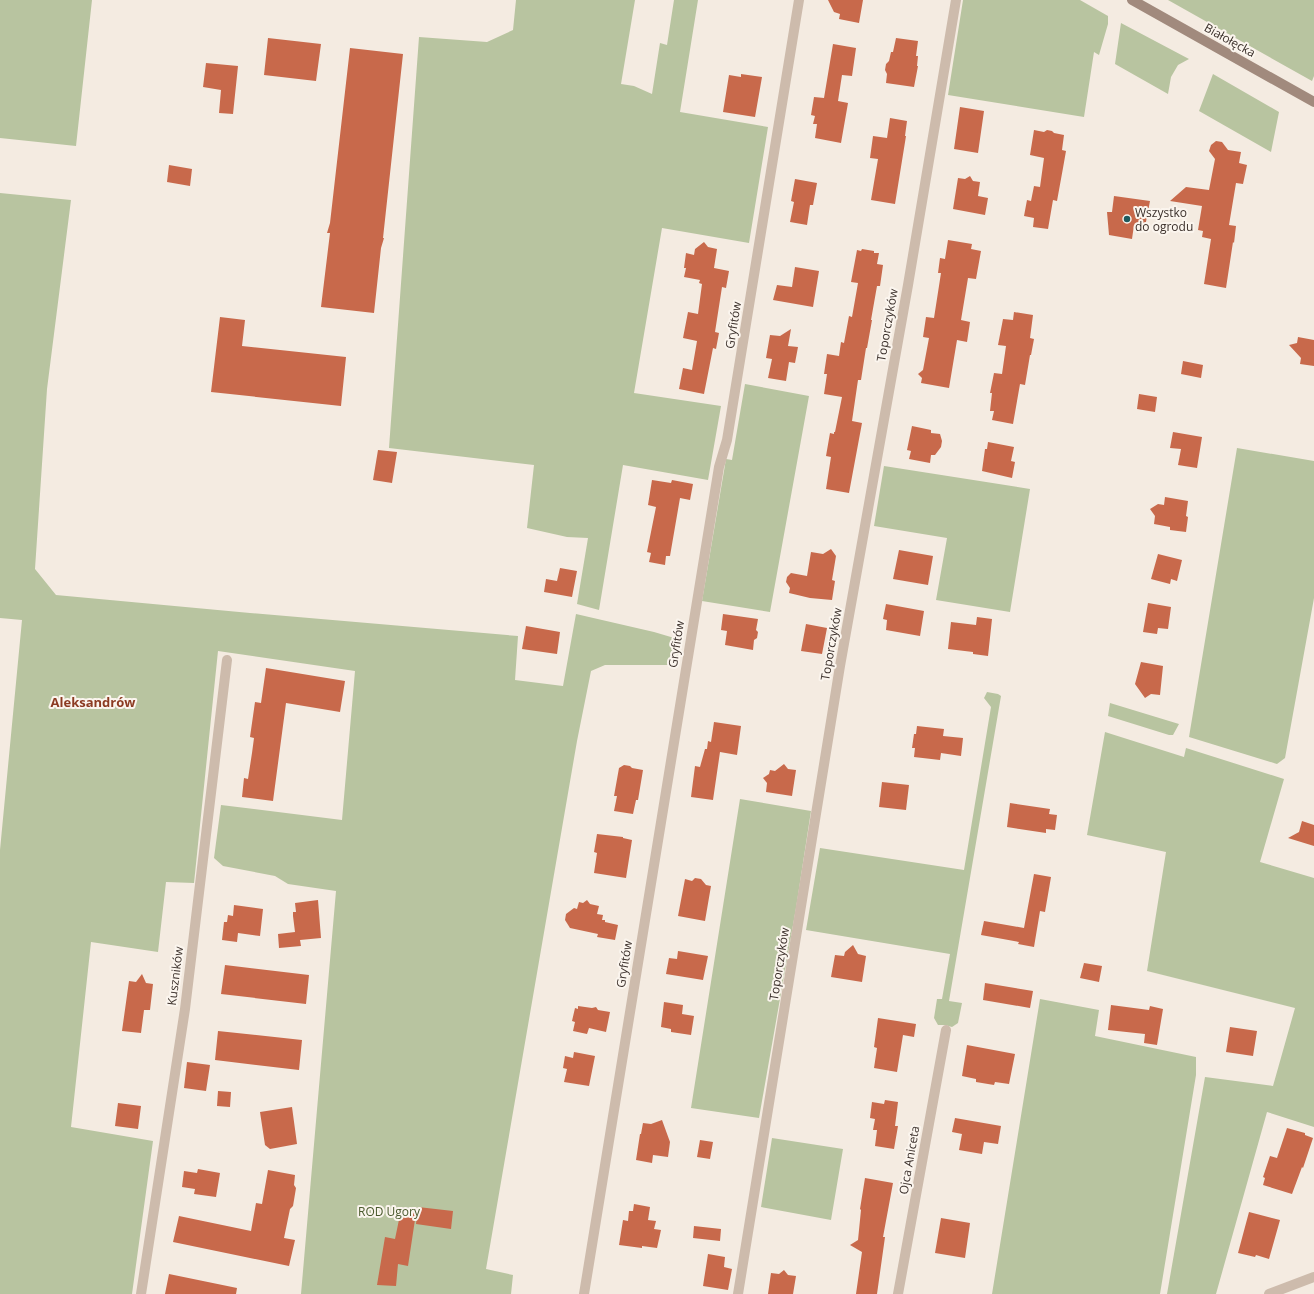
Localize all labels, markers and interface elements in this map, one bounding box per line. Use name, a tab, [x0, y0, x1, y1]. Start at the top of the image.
street label: Białołęcka	[1201, 19, 1259, 61]
place label: Wszystko do ogrodu	[1135, 204, 1193, 235]
marker: Wszystko do ogrodu	[1122, 214, 1132, 224]
street label: Toporczyków	[872, 287, 902, 363]
street label: Gryfitów	[721, 300, 745, 350]
street label: Toporczyków	[816, 606, 846, 682]
street label: Gryfitów	[664, 619, 688, 669]
district label: Aleksandrów	[51, 693, 135, 711]
street label: Toporczyków	[765, 926, 793, 1002]
street label: Gryfitów	[612, 939, 636, 989]
street label: Kuszników	[163, 945, 187, 1006]
street label: Ojca Aniceta	[895, 1124, 923, 1196]
park label: ROD Ugory	[358, 1203, 421, 1220]

